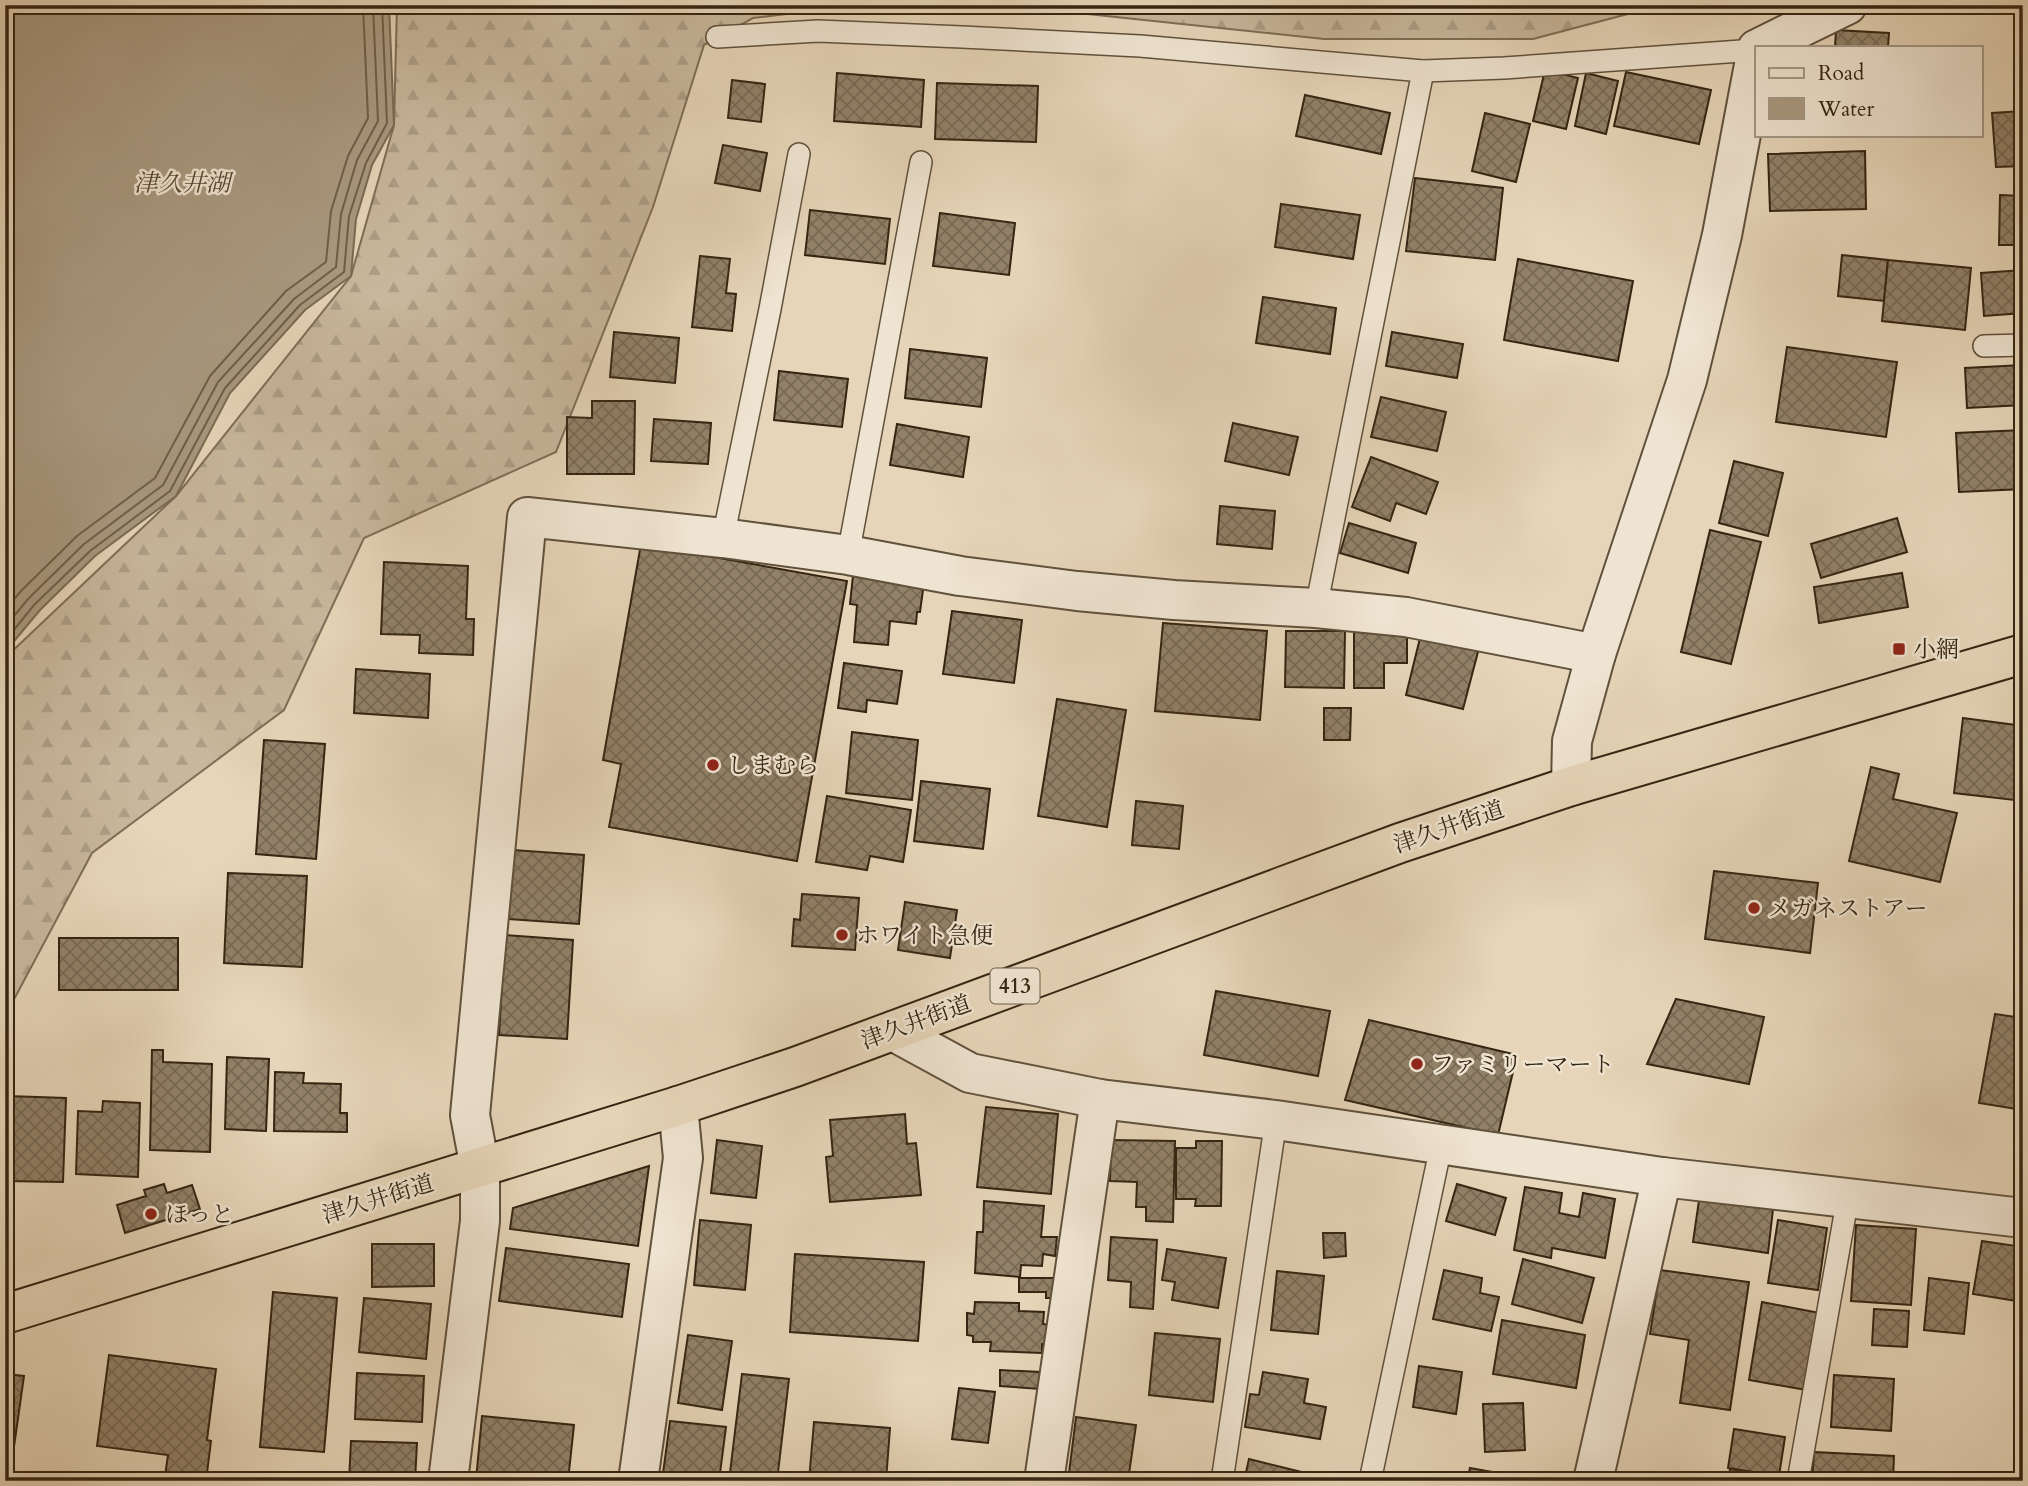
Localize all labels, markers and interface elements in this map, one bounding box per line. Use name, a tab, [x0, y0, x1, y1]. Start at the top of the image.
legend	[1755, 46, 1982, 136]
text: Road	[1818, 59, 1864, 88]
text: Water	[1817, 95, 1874, 124]
water label: 津久井湖	[134, 167, 234, 200]
place label: 小網	[1913, 634, 1959, 665]
marker: 小網	[1891, 641, 1907, 657]
place label: しまむら	[727, 750, 819, 781]
marker: しまむら	[705, 757, 721, 773]
street label: 津久井街道	[1390, 794, 1508, 860]
place label: メガネストアー	[1768, 893, 1928, 924]
marker: メガネストアー	[1746, 900, 1762, 916]
place label: ホワイト急便	[856, 920, 993, 951]
marker: ホワイト急便	[834, 927, 850, 943]
road number: 413	[990, 968, 1040, 1004]
street label: 津久井街道	[857, 988, 975, 1056]
place label: ファミリーマート	[1431, 1049, 1615, 1080]
marker: ファミリーマート	[1409, 1056, 1425, 1072]
street label: 津久井街道	[318, 1167, 438, 1231]
place label: ほっと	[165, 1199, 234, 1230]
marker: ほっと	[143, 1206, 159, 1222]

